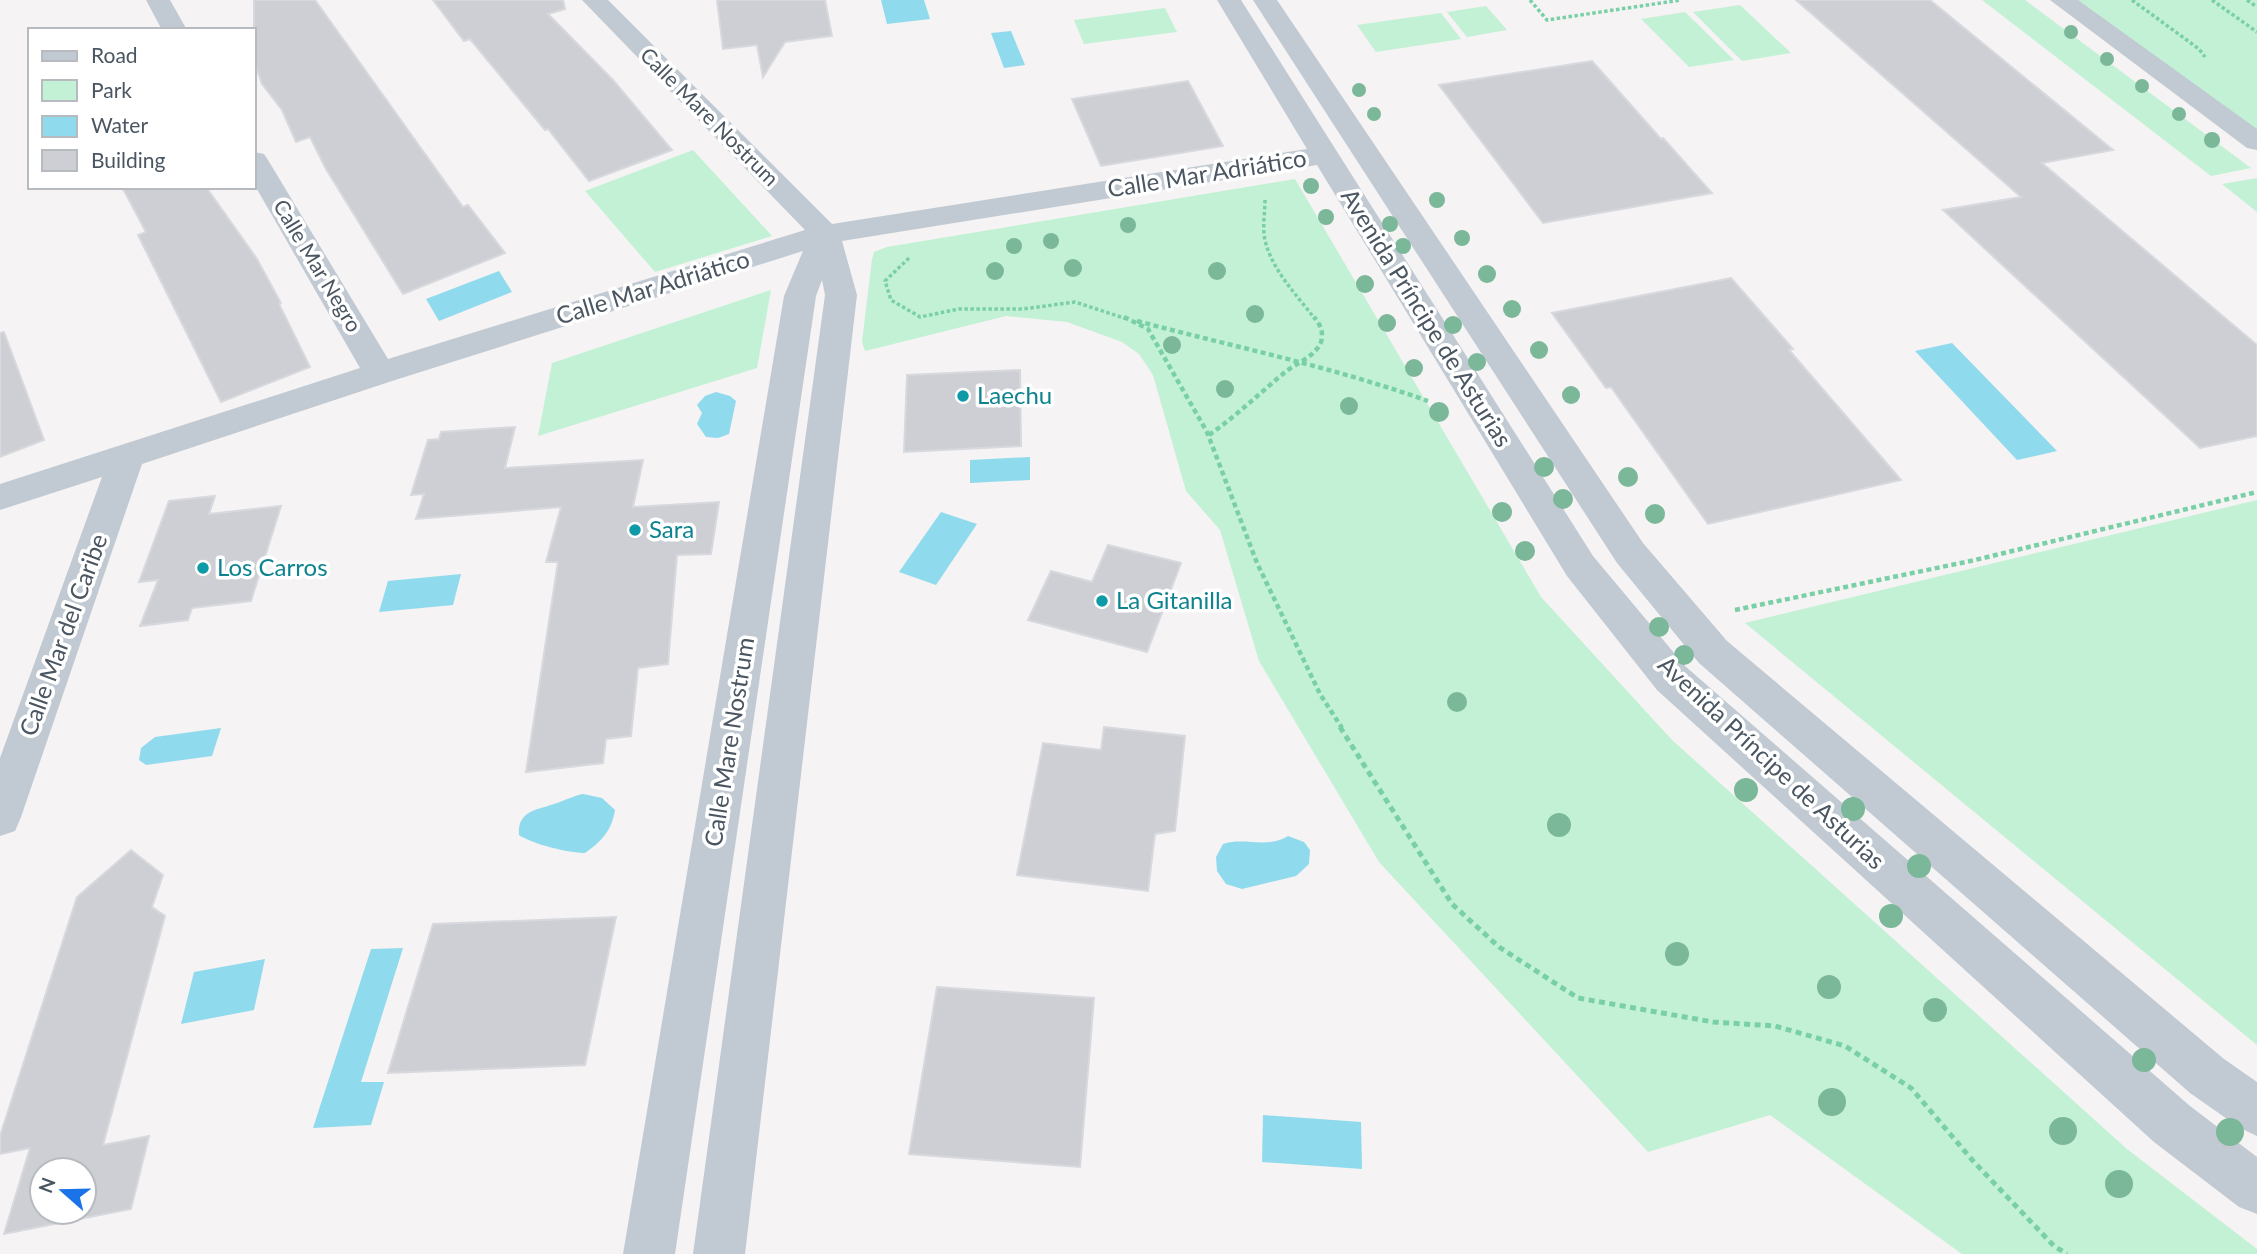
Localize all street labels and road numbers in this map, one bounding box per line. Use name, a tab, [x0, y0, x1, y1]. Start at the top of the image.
street label: Calle Mare Nostrum	[636, 42, 784, 190]
street label: Calle Mar Adriático	[1105, 142, 1308, 203]
street label: Avenida Príncipe de Asturias	[1336, 183, 1519, 452]
street label: Calle Mar Negro	[269, 195, 368, 336]
street label: Calle Mar Adriático	[552, 243, 753, 330]
street label: Calle Mar del Caribe	[13, 530, 113, 739]
street label: Calle Mare Nostrum	[698, 635, 759, 848]
street label: Avenida Príncipe de Asturias	[1653, 649, 1891, 875]

